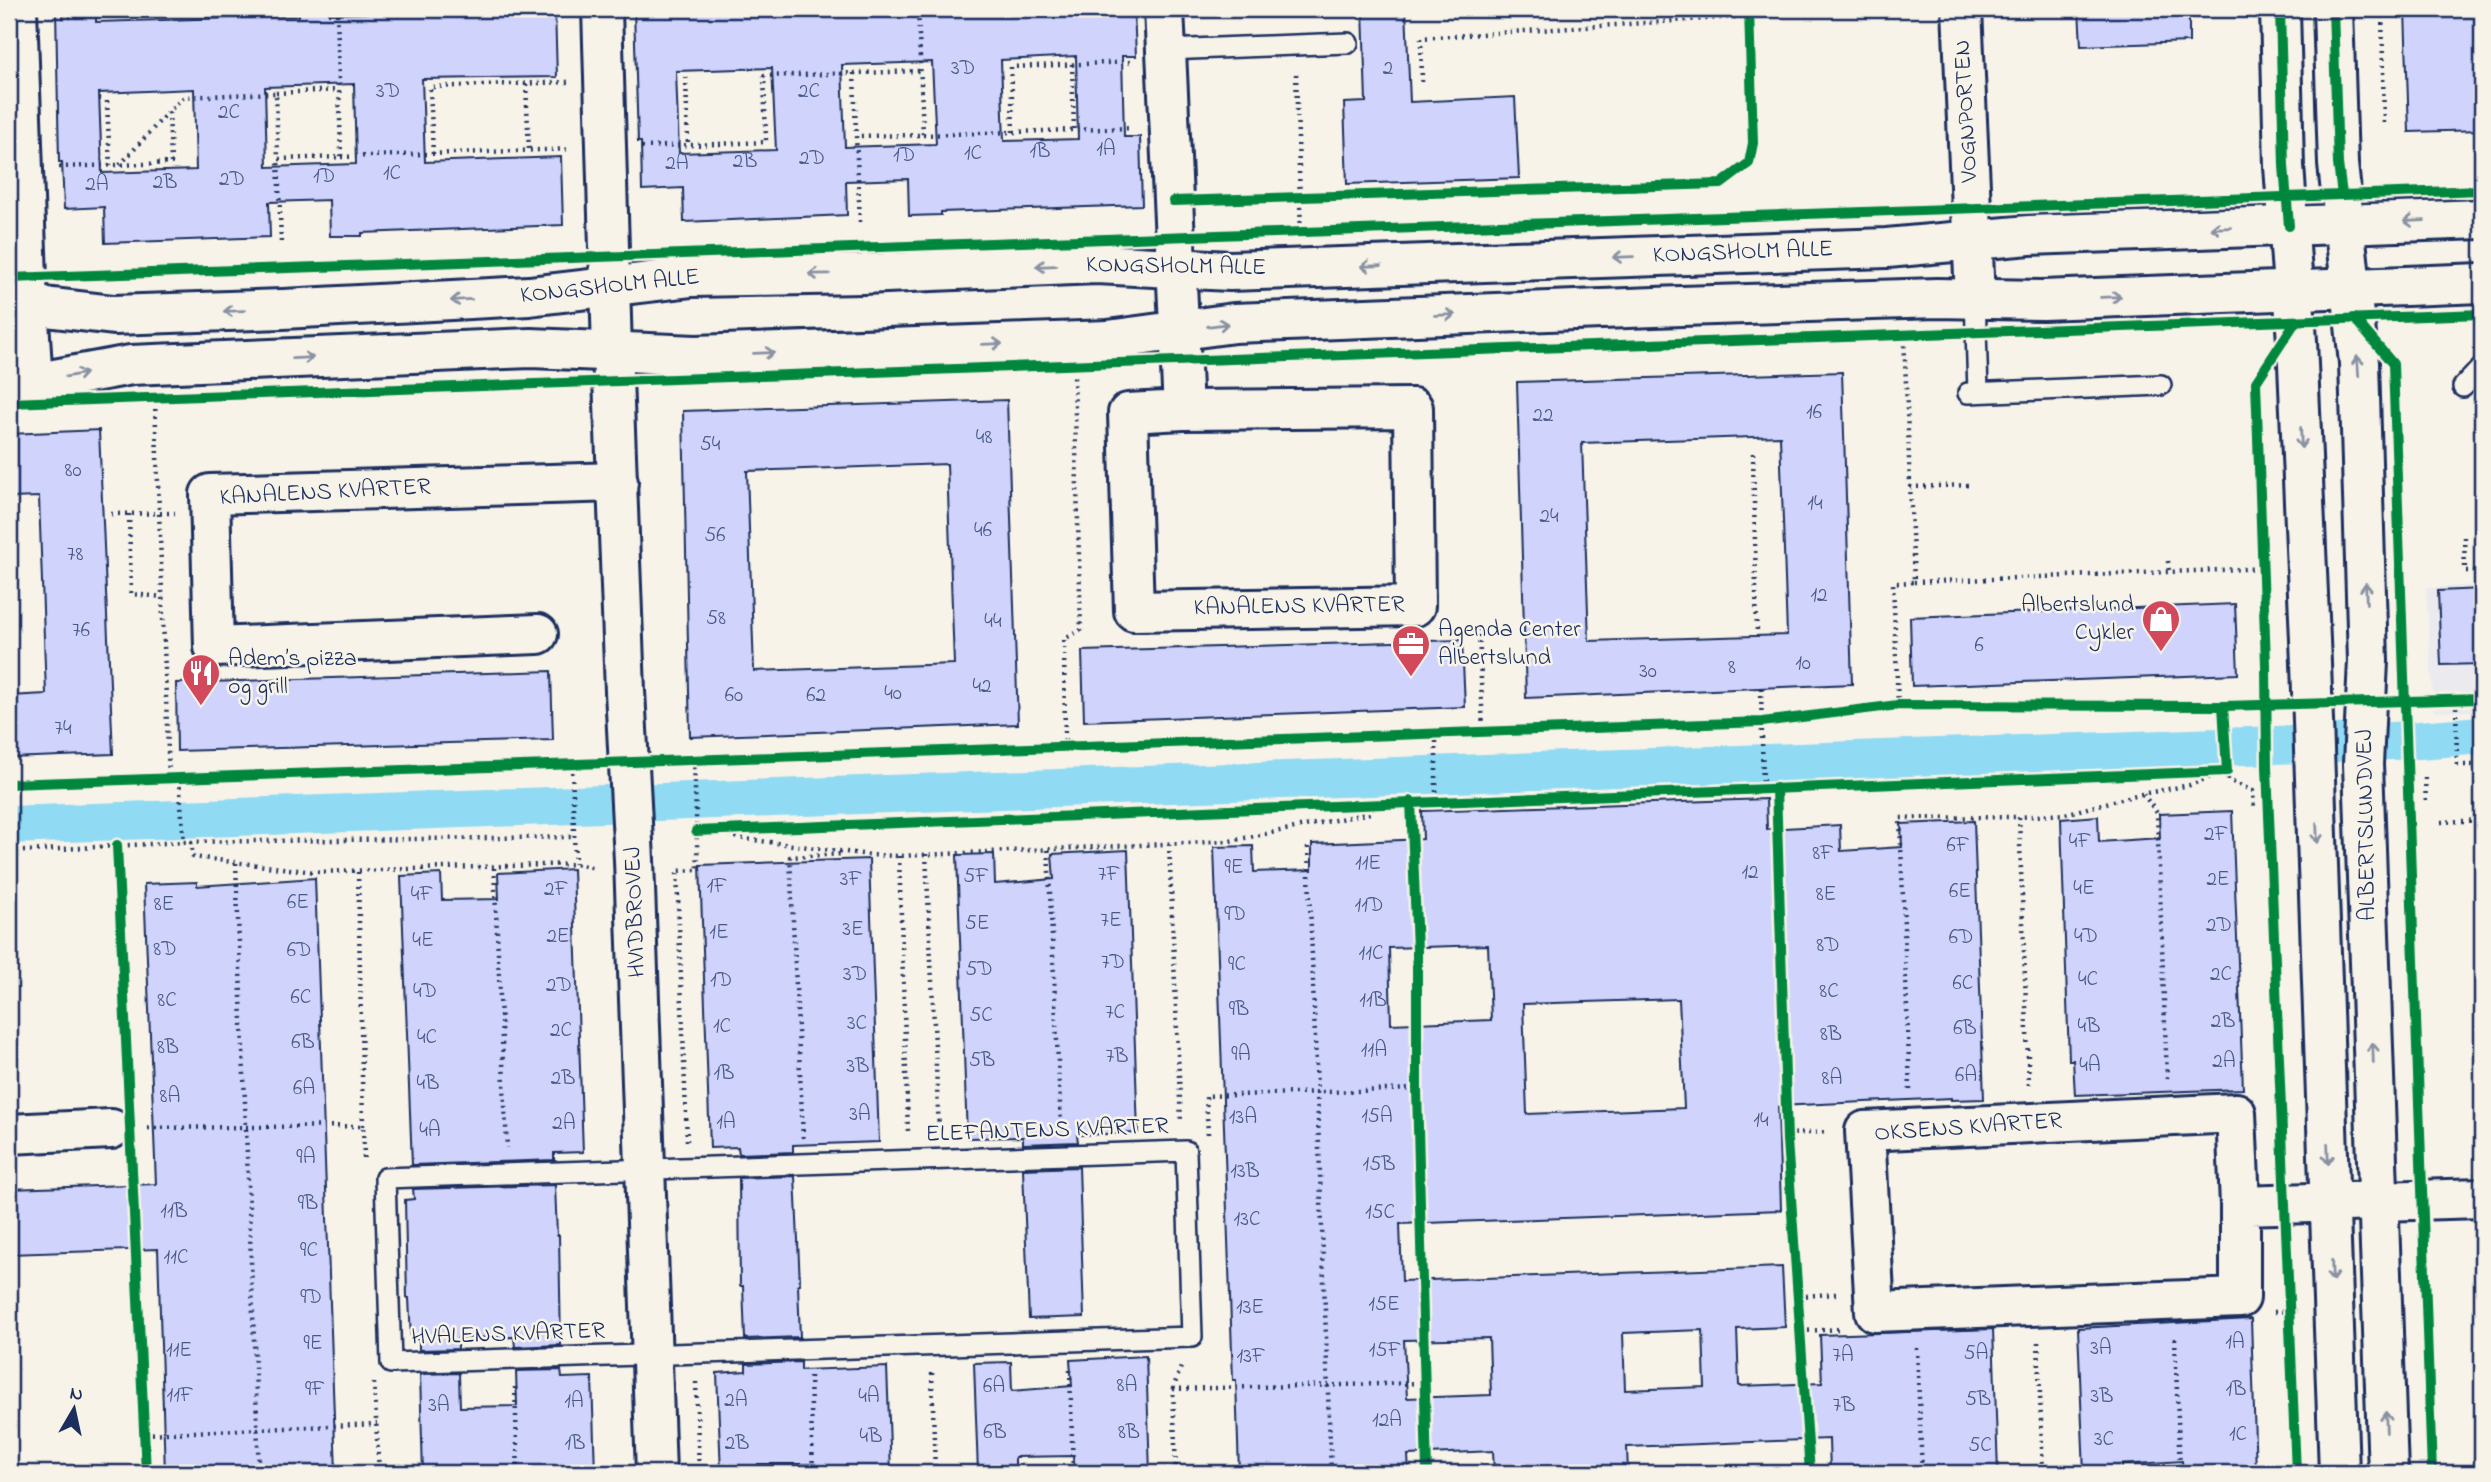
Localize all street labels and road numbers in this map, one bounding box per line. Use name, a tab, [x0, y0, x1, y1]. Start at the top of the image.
street label: VOGNPORTEN	[1946, 39, 1988, 184]
street label: KONGSHOLM ALLE	[1652, 232, 1834, 274]
street label: KONGSHOLM ALLE	[1086, 248, 1266, 286]
street label: KONGSHOLM ALLE	[519, 260, 701, 314]
street label: KANALENS KVARTER	[219, 470, 432, 516]
street label: KANALENS KVARTER	[1193, 588, 1406, 626]
street label: ALBERTSLUNDVEJ	[2348, 729, 2386, 921]
street label: HVIDBROVEJ	[616, 846, 656, 978]
street label: OKSENS KVARTER	[1873, 1104, 2063, 1152]
street label: ELEFANTENS KVARTER	[925, 1109, 1170, 1153]
street label: HVALENS KVARTER	[411, 1314, 606, 1356]

